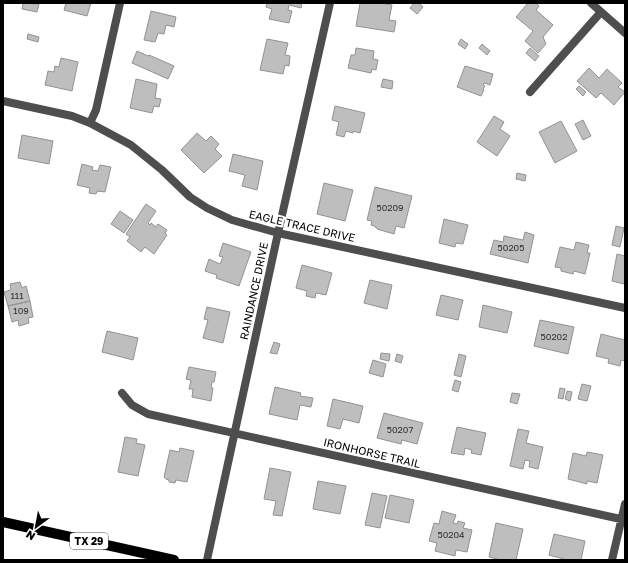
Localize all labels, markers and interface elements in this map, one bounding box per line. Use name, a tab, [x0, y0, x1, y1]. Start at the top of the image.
house number: 50209	[376, 202, 404, 213]
street label: EAGLE TRACE DRIVE	[248, 207, 357, 244]
street label: RAINDANCE DRIVE	[237, 241, 270, 341]
house number: 50205	[498, 242, 524, 253]
house number: 111	[10, 290, 24, 301]
house number: 109	[13, 305, 29, 316]
house number: 50202	[541, 331, 567, 342]
house number: 50207	[387, 424, 413, 435]
street label: IRONHORSE TRAIL	[322, 435, 423, 470]
north arrow	[16, 507, 56, 547]
text: N	[23, 528, 37, 544]
house number: 50204	[437, 529, 465, 540]
road number: TX 29	[70, 533, 108, 549]

